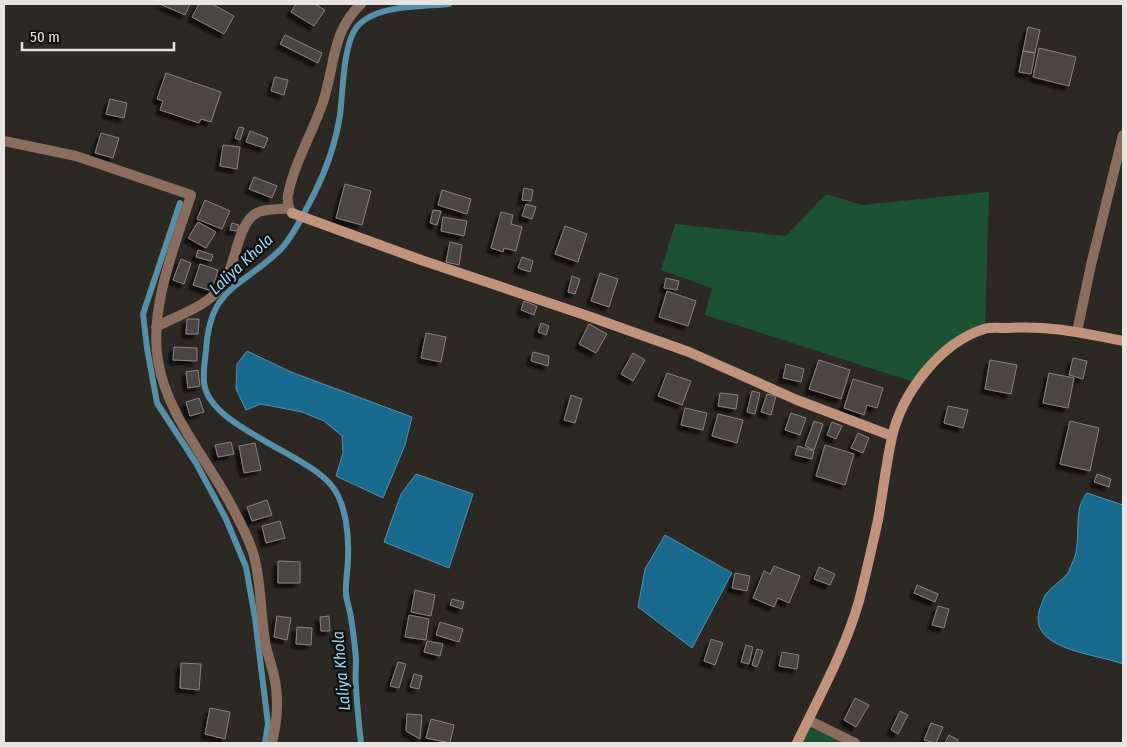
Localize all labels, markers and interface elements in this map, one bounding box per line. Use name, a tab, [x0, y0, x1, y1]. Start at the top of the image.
scale bar	[22, 20, 175, 52]
text: 50 m	[30, 28, 60, 46]
water label: Laliya Khola	[205, 230, 277, 298]
water label: Laliya Khola	[328, 630, 354, 712]

